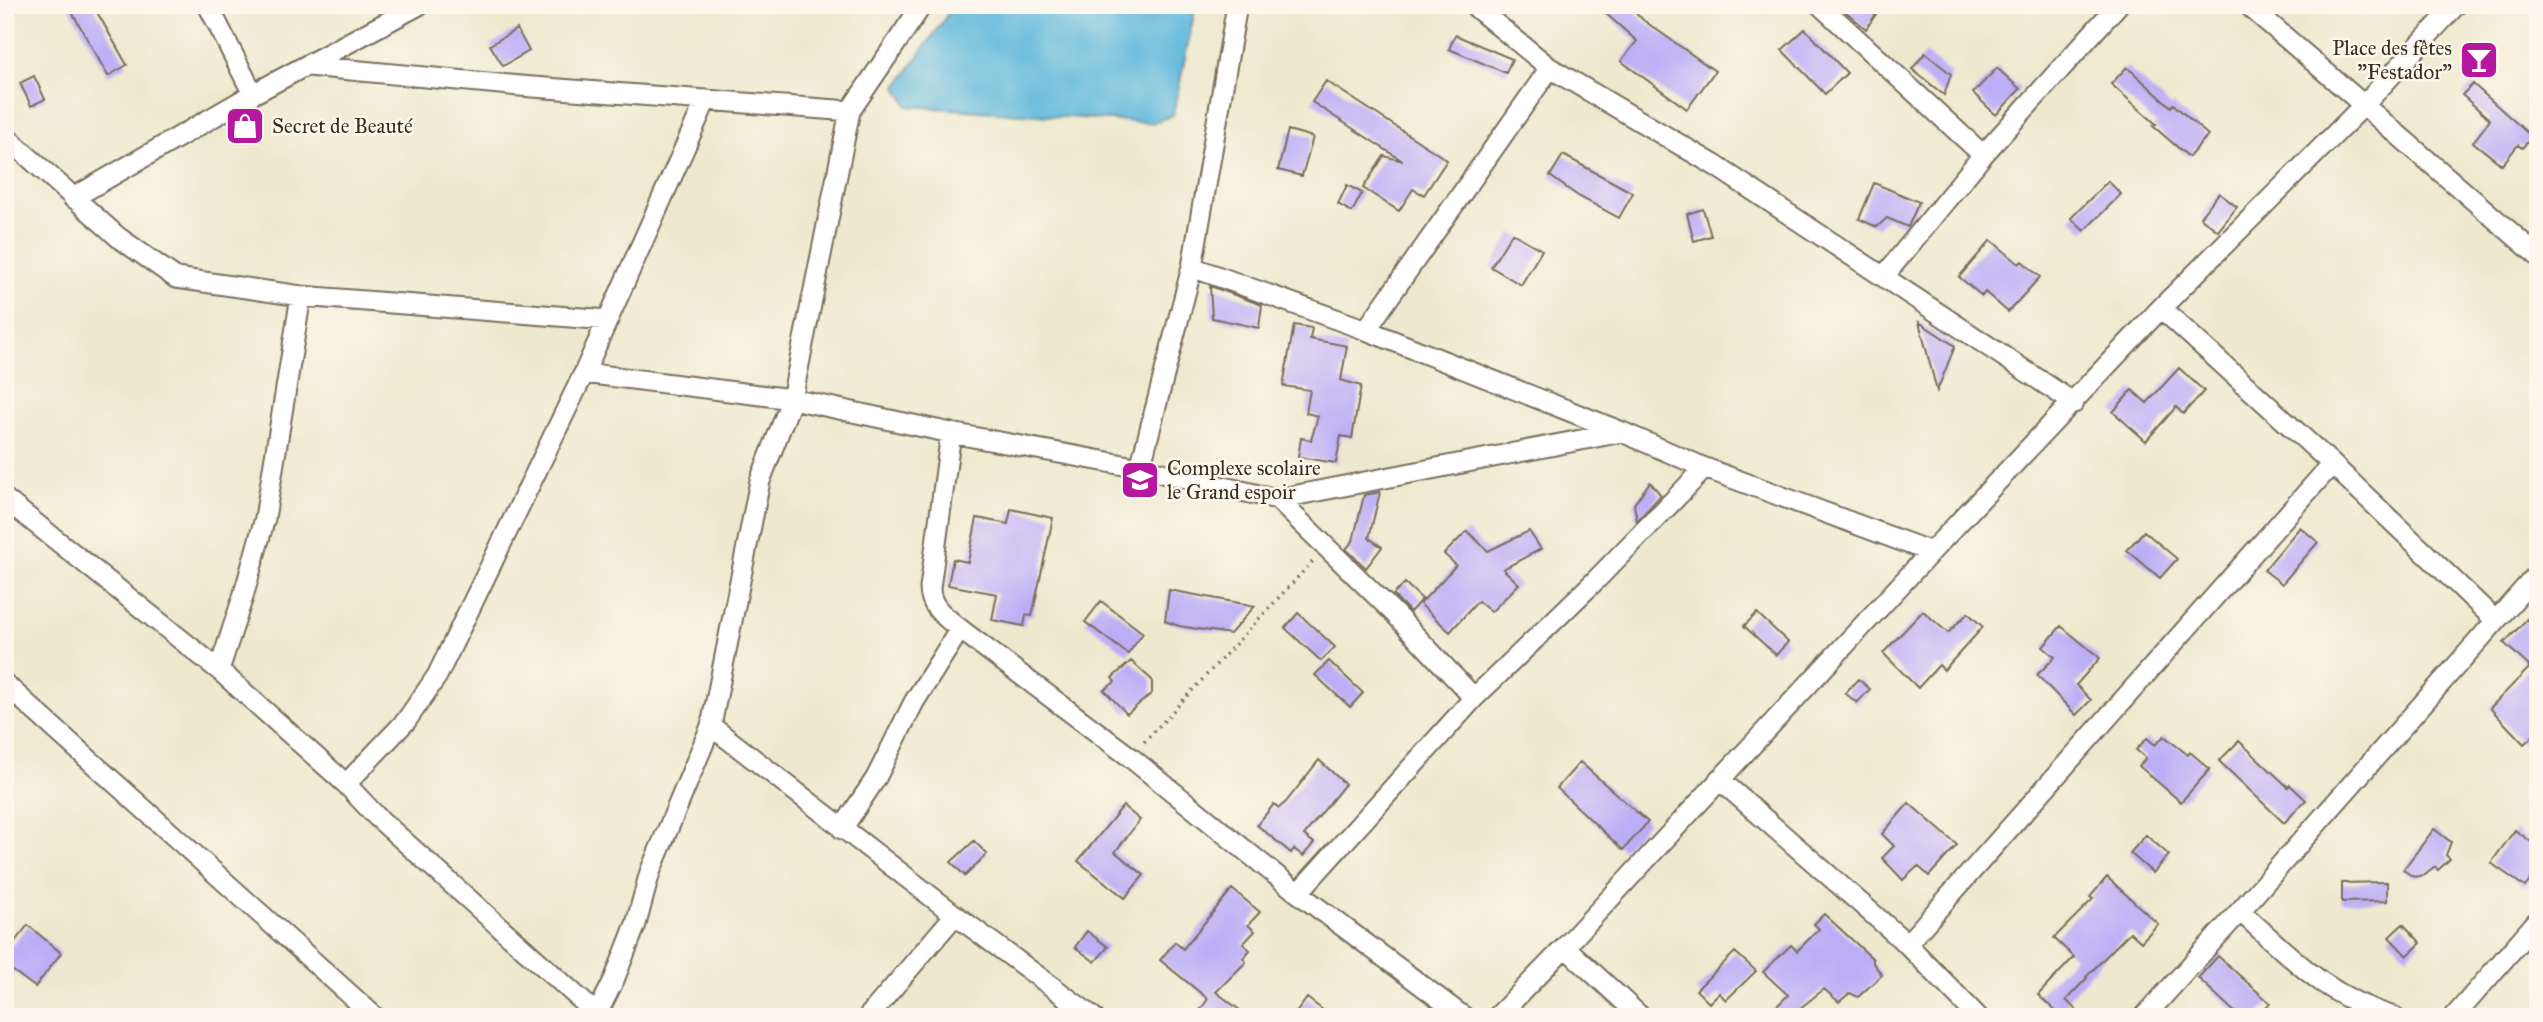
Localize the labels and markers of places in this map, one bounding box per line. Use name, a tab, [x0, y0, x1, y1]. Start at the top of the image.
place label: Place des fêtes "Festador"	[2332, 35, 2452, 85]
bar icon: Place des fêtes "Festador"	[2458, 39, 2500, 81]
shop icon: Secret de Beauté	[224, 105, 266, 147]
place label: Secret de Beauté	[272, 113, 413, 139]
place label: Complexe scolaire le Grand espoir	[1167, 455, 1321, 505]
school or university icon: Complexe scolaire le Grand espoir	[1119, 459, 1161, 501]

